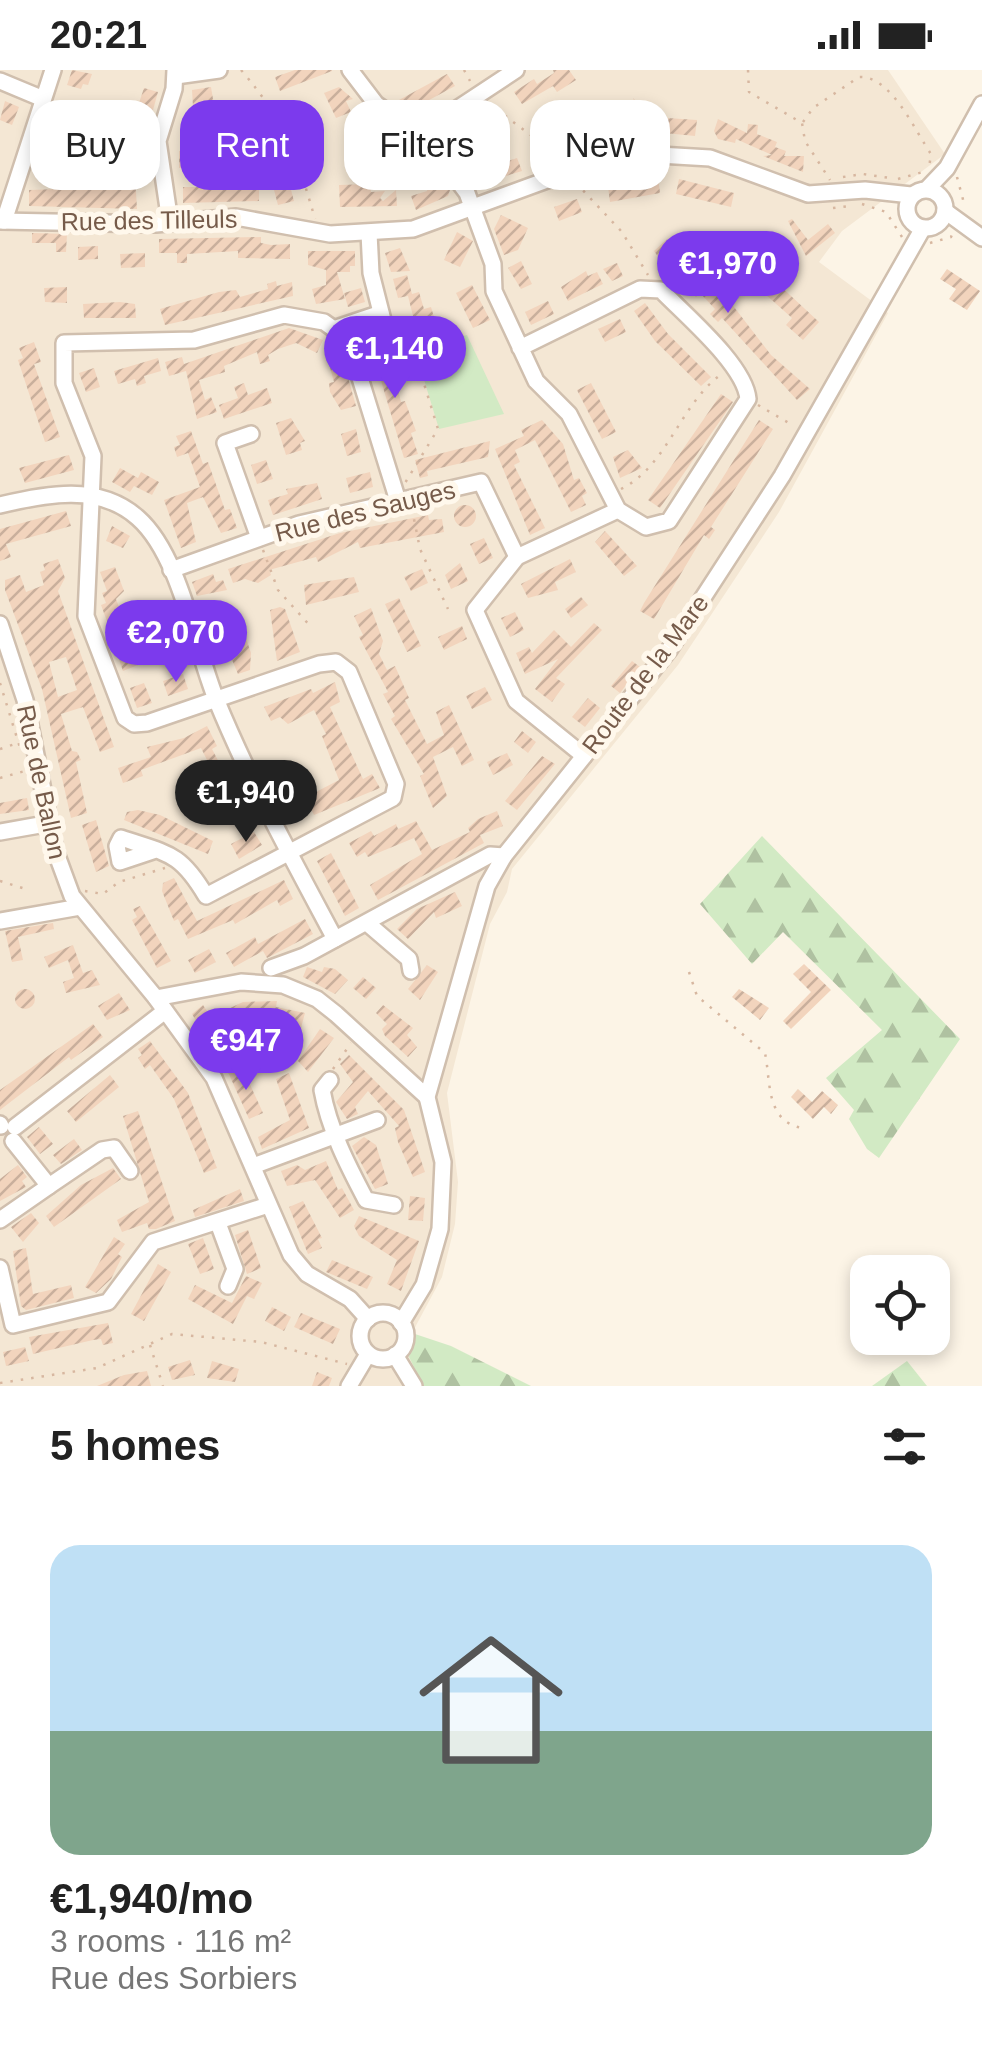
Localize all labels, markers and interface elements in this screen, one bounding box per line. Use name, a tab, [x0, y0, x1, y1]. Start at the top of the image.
text: 20:21	[50, 14, 147, 56]
chip: Buy	[30, 100, 160, 190]
chip: Rent	[180, 100, 324, 190]
chip: Filters	[344, 100, 510, 190]
chip: New	[530, 100, 670, 190]
street label: Rue des Tilleuls	[61, 204, 237, 236]
pin: €1,970	[647, 231, 809, 316]
text: €1,970	[679, 245, 777, 281]
pin: €1,140	[314, 316, 476, 401]
text: €1,140	[346, 330, 444, 366]
street label: Rue des Sauges	[272, 475, 458, 547]
street label: Route de la Mare	[576, 589, 714, 759]
pin: €2,070	[95, 600, 257, 685]
text: €2,070	[127, 614, 225, 650]
street label: Rue de Ballon	[12, 702, 72, 862]
pin: €1,940	[165, 760, 327, 845]
text: €1,940	[197, 774, 295, 810]
pin: €947	[187, 1008, 305, 1093]
text: €947	[210, 1022, 282, 1058]
map controls	[850, 1255, 950, 1355]
button: locate	[850, 1255, 950, 1355]
icon: filters	[877, 1419, 932, 1474]
text: 5 homes	[50, 1422, 220, 1469]
icon: home	[401, 1610, 581, 1790]
text: €1,940/mo	[50, 1875, 253, 1922]
text: 3 rooms · 116 m²	[50, 1923, 291, 1959]
text: Rue des Sorbiers	[50, 1960, 297, 1996]

